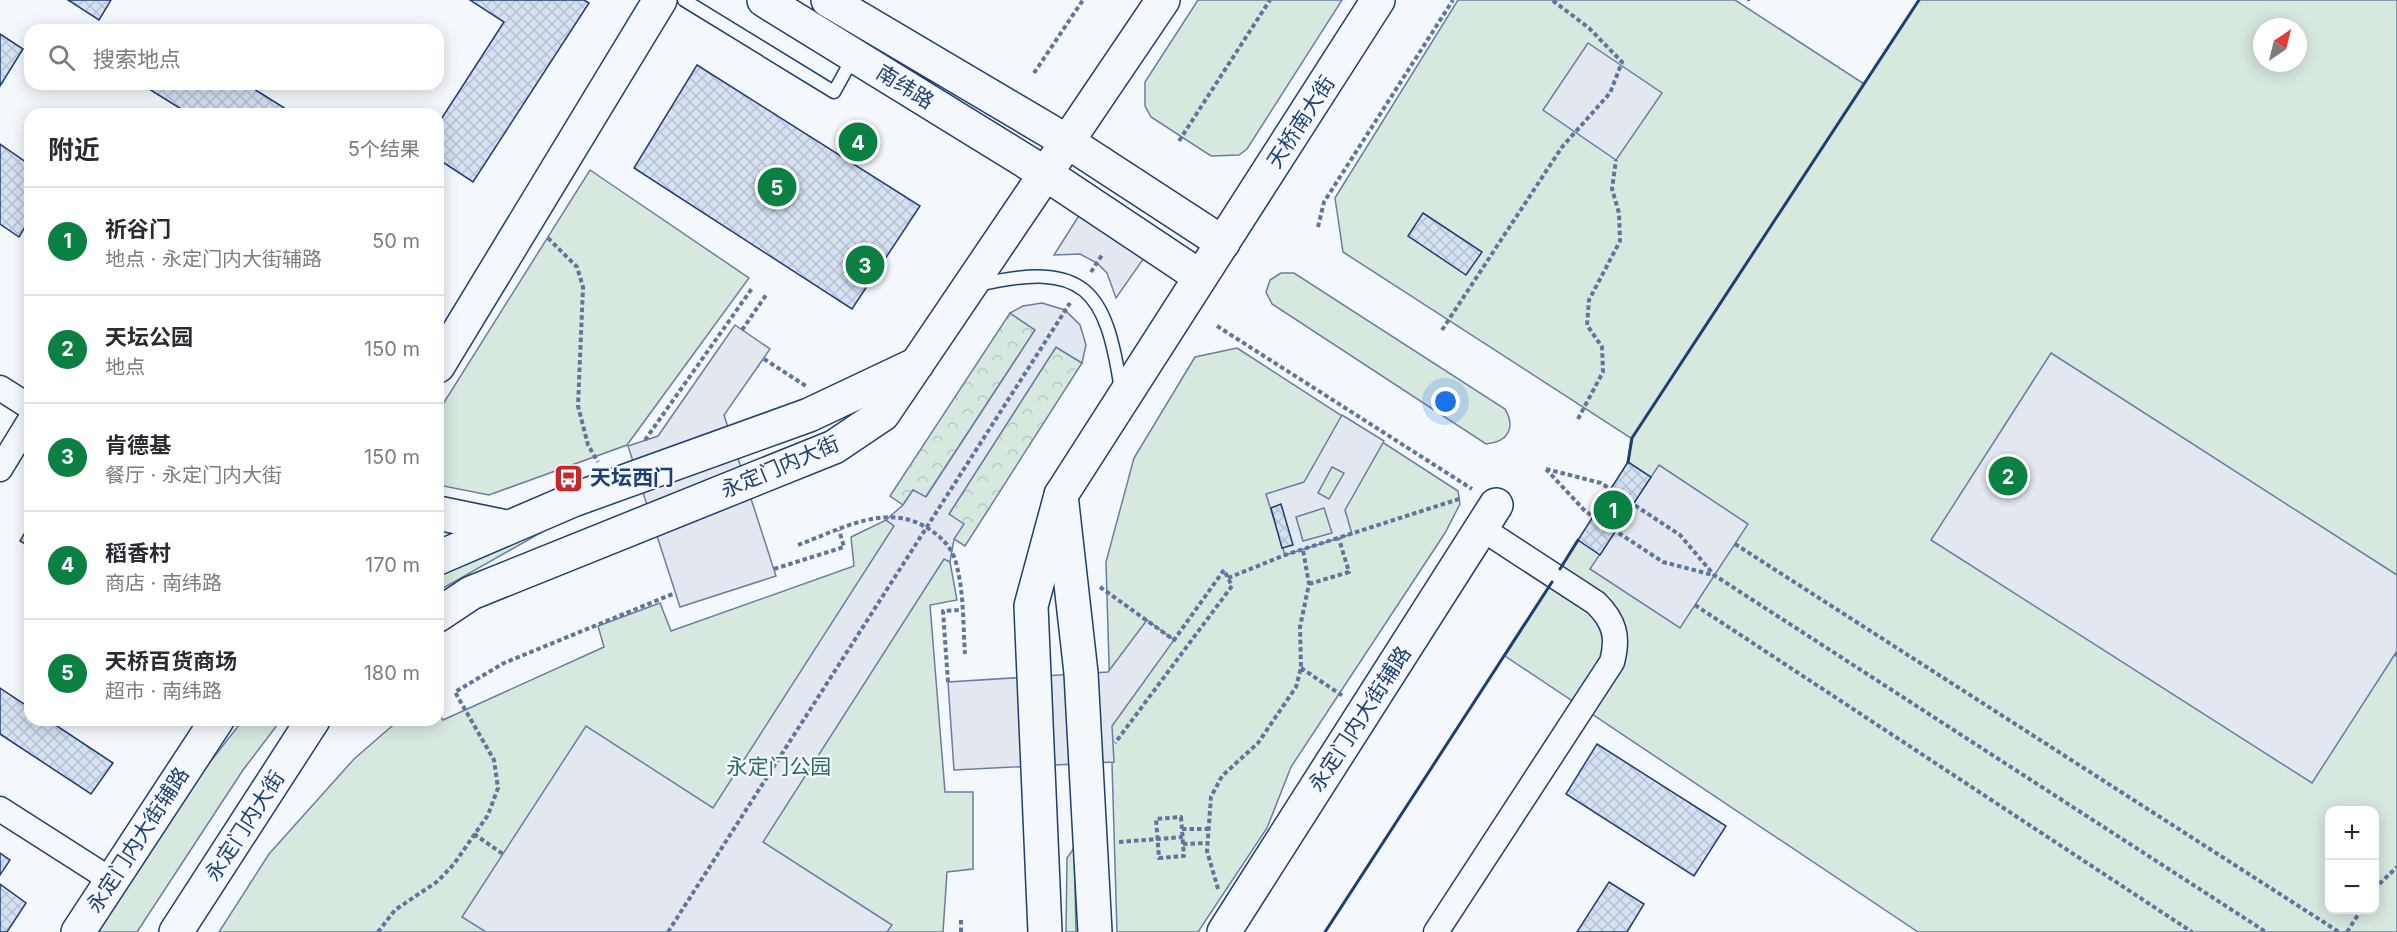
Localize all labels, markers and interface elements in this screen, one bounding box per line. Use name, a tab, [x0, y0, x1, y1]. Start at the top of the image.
north arrow	[2253, 18, 2307, 72]
search box	[24, 24, 444, 90]
icon: search	[45, 41, 78, 74]
text: 搜索地点	[93, 46, 181, 72]
street label: 南纬路	[872, 59, 939, 114]
street label: 天桥南大街	[1262, 71, 1340, 173]
pin: 4	[838, 120, 878, 164]
text: 附近	[48, 134, 100, 165]
text: 5个结果	[348, 137, 420, 161]
pin: 5	[758, 164, 796, 210]
text: 祈谷门	[105, 216, 171, 242]
text: 1	[63, 229, 72, 253]
text: 50 m	[372, 229, 420, 253]
pin: 3	[846, 242, 884, 288]
text: 地点 · 永定门内大街辅路	[105, 247, 322, 271]
text: 天坛公园	[105, 324, 193, 350]
text: 2	[61, 337, 74, 361]
text: 150 m	[364, 337, 420, 361]
text: 地点	[105, 355, 145, 379]
your location	[1431, 387, 1460, 416]
street label: 永定门内大街	[717, 430, 843, 503]
text: 肯德基	[105, 432, 171, 458]
text: 3	[61, 445, 74, 469]
text: 150 m	[364, 445, 420, 469]
pin: 2	[1988, 454, 2028, 498]
bus stop icon: 天坛西门	[553, 462, 585, 494]
text: 餐厅 · 永定门内大街	[105, 463, 282, 487]
place label: 天坛西门	[590, 465, 674, 490]
pin: 1	[1594, 488, 1632, 532]
text: 稻香村	[105, 540, 171, 566]
text: 4	[61, 553, 74, 577]
text: 170 m	[365, 553, 420, 577]
text: 商店 · 南纬路	[105, 571, 222, 595]
street label: 永定门内大街辅路	[1303, 641, 1416, 796]
text: 天桥百货商场	[105, 648, 237, 674]
text: 5	[61, 661, 74, 685]
text: 180 m	[364, 661, 420, 685]
text: 超市 · 南纬路	[105, 679, 222, 703]
park label: 永定门公园	[727, 754, 832, 779]
street label: 永定门内大街辅路	[81, 762, 194, 917]
street label: 永定门内大街	[200, 766, 289, 885]
map controls	[2325, 806, 2379, 914]
button: +	[2325, 806, 2379, 860]
button: −	[2325, 860, 2379, 914]

